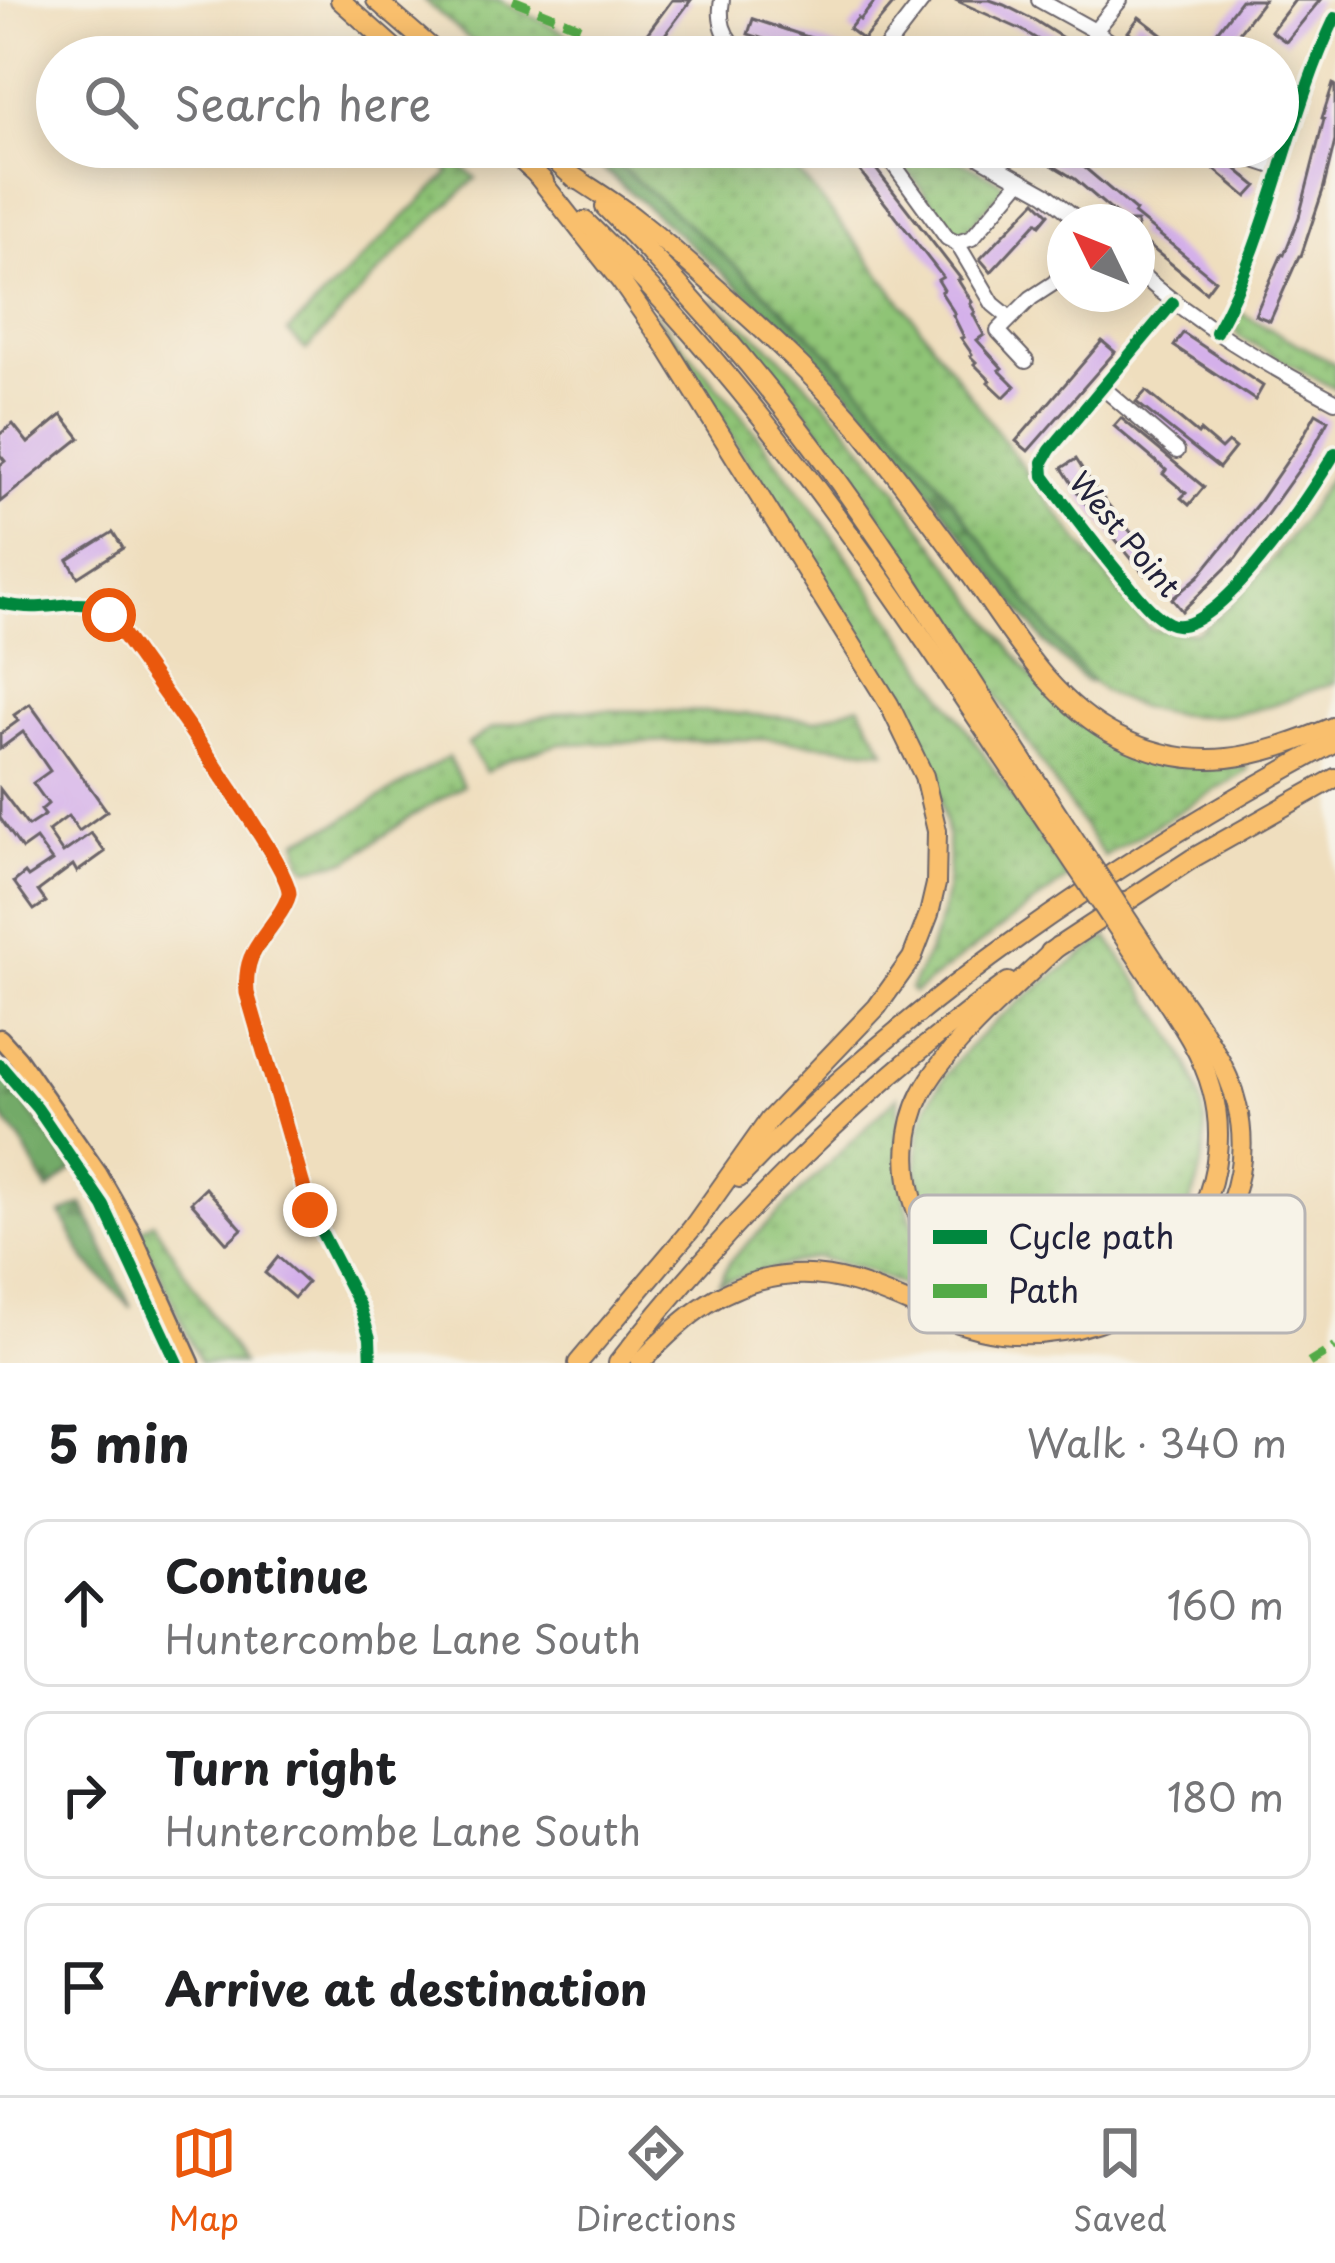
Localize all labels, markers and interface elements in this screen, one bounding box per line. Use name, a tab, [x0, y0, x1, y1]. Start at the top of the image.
search box	[36, 36, 1299, 168]
text: Search here	[174, 68, 431, 136]
icon: search	[78, 69, 144, 135]
north arrow	[1047, 204, 1155, 312]
street label: West Point	[1060, 460, 1192, 606]
route start	[82, 588, 136, 642]
route end	[283, 1183, 337, 1237]
legend	[909, 1195, 1305, 1333]
text: Cycle path	[1008, 1210, 1174, 1260]
text: Path	[1008, 1264, 1079, 1314]
text: 5 min	[48, 1403, 190, 1480]
text: Walk · 340 m	[1027, 1412, 1287, 1471]
text: Continue	[165, 1540, 368, 1608]
icon: ahead	[51, 1570, 117, 1636]
text: 160 m	[1167, 1574, 1284, 1633]
text: Huntercombe Lane South	[165, 1608, 641, 1667]
text: Turn right	[165, 1732, 397, 1800]
icon: right	[51, 1762, 117, 1828]
text: 180 m	[1167, 1766, 1284, 1825]
text: Huntercombe Lane South	[165, 1800, 641, 1859]
text: Arrive at destination	[165, 1953, 648, 2021]
icon: arrive	[51, 1954, 117, 2020]
tab: Map	[168, 2120, 239, 2242]
tab: Directions	[576, 2120, 736, 2242]
tab: Saved	[1073, 2120, 1167, 2242]

